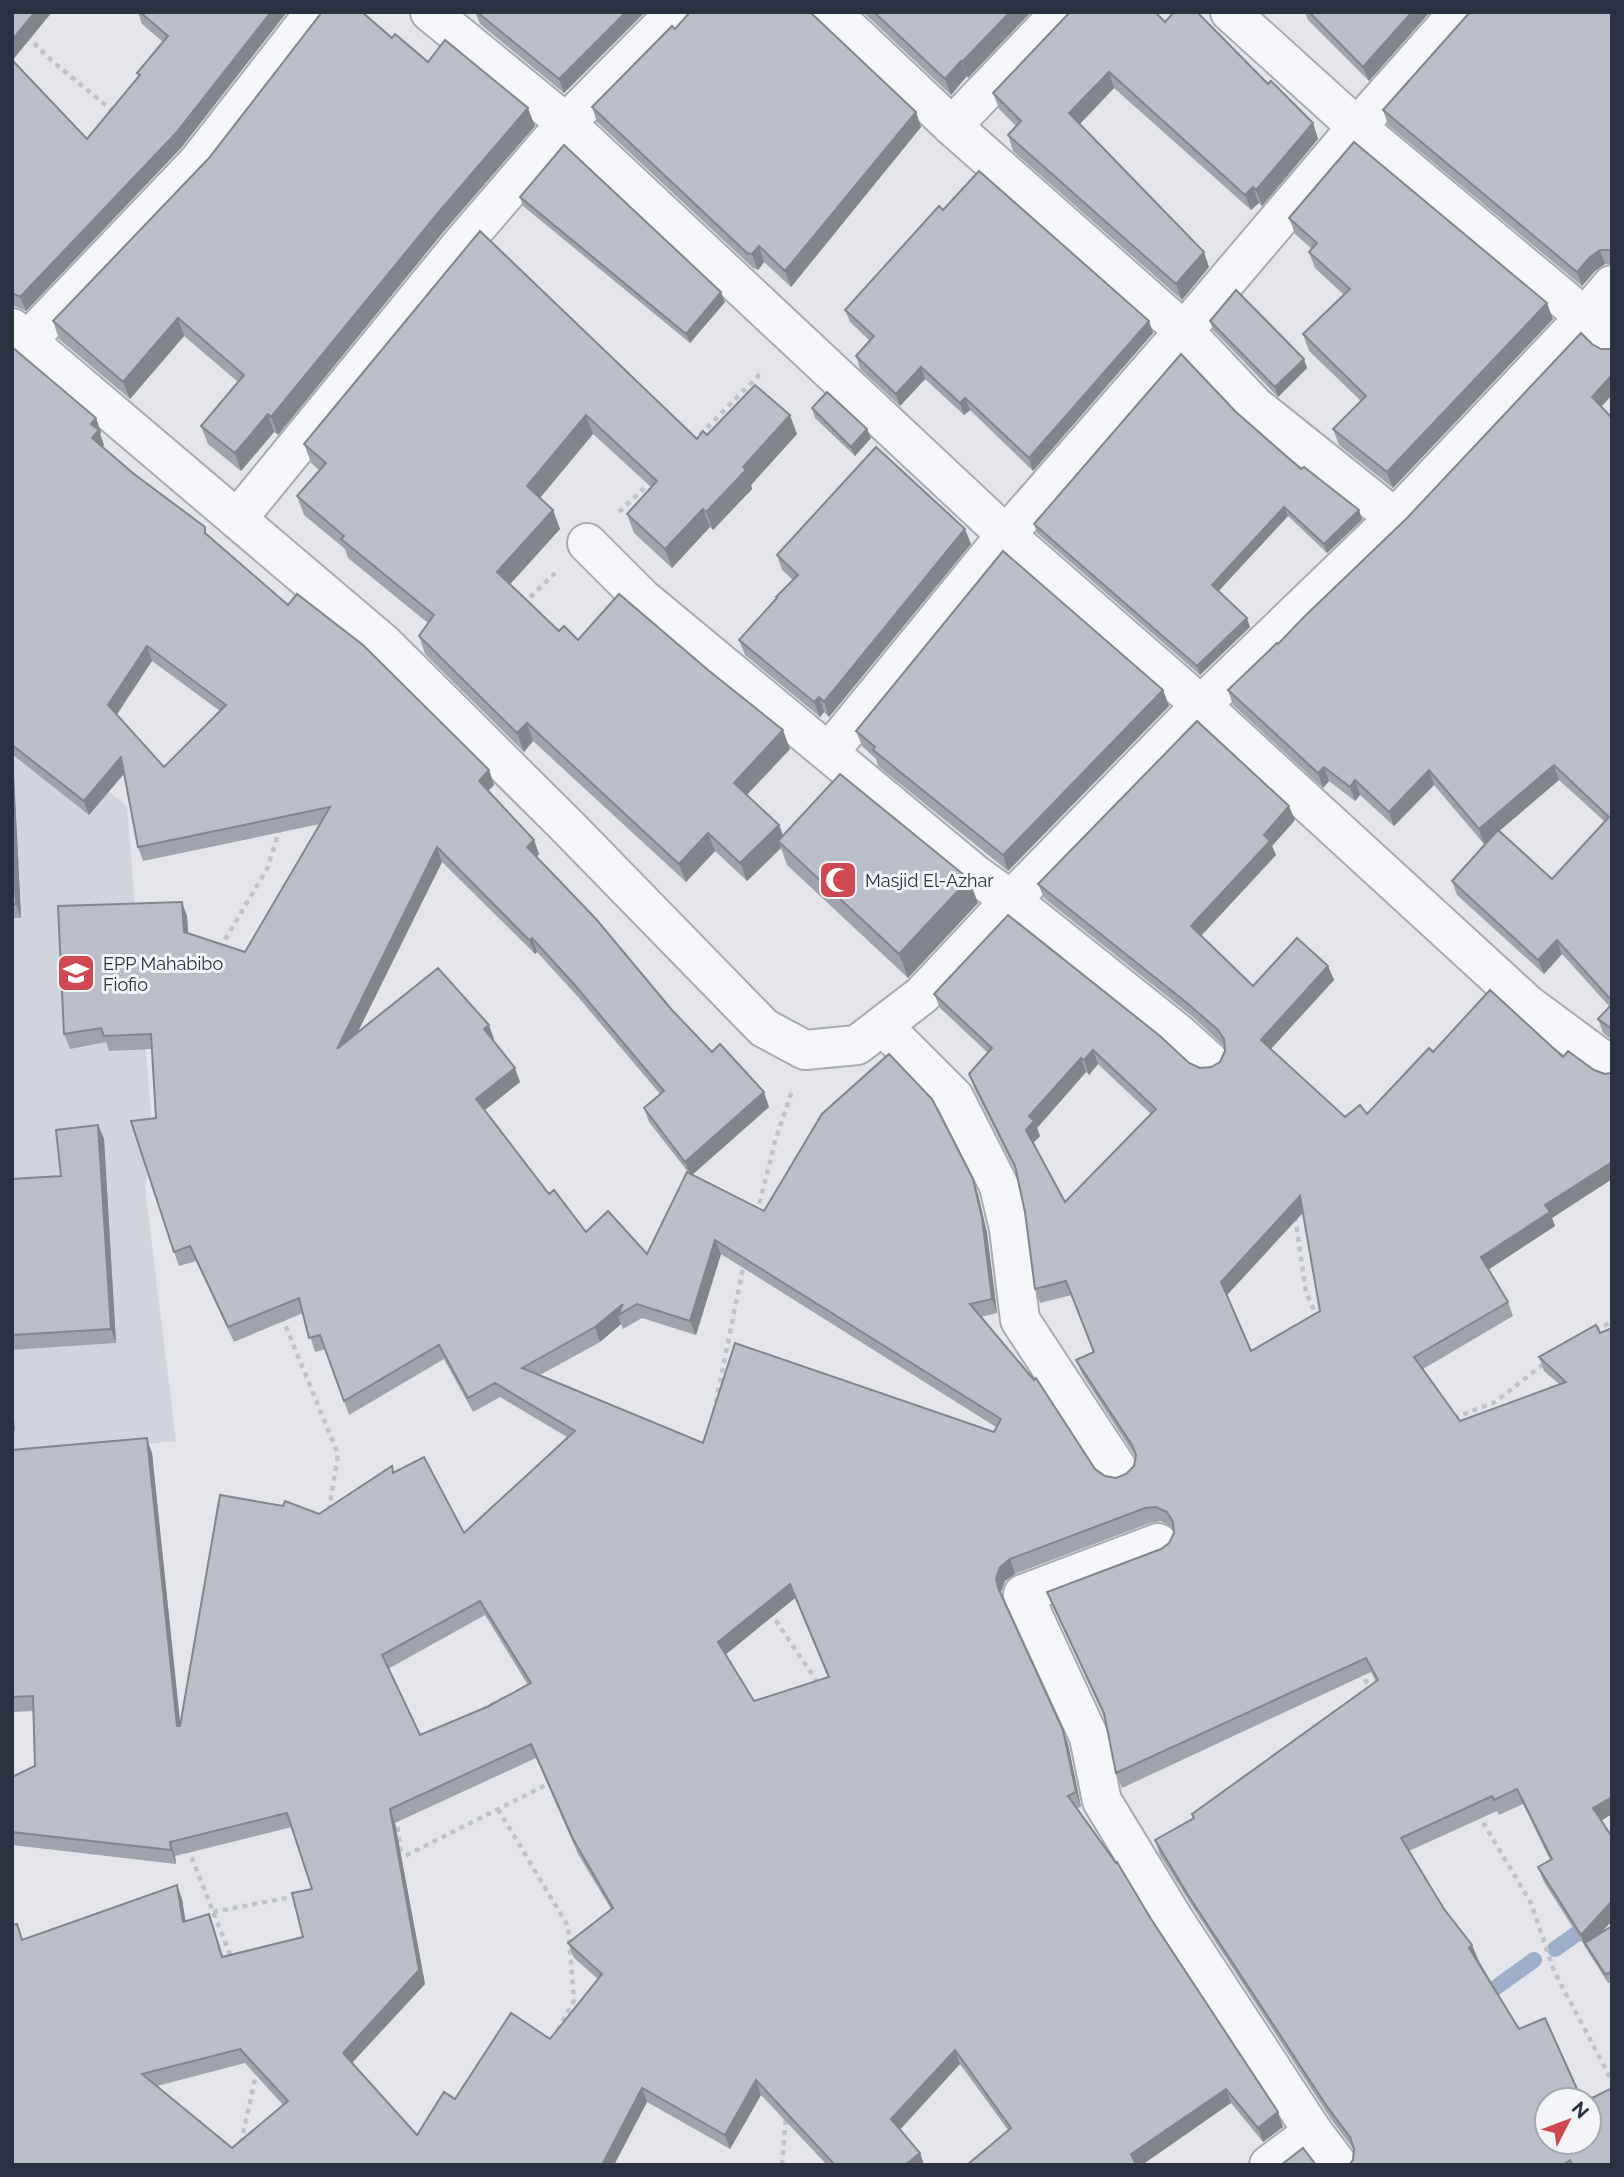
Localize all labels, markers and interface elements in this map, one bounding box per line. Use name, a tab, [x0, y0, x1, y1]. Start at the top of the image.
mosque icon: Masjid El-Azhar	[817, 859, 859, 901]
place label: Masjid El-Azhar	[865, 870, 994, 891]
school or university icon: EPP Mahabibo Fiofio	[55, 952, 97, 994]
place label: EPP Mahabibo Fiofio	[103, 953, 223, 995]
north arrow	[1533, 2086, 1603, 2156]
text: N	[1568, 2097, 1594, 2122]

